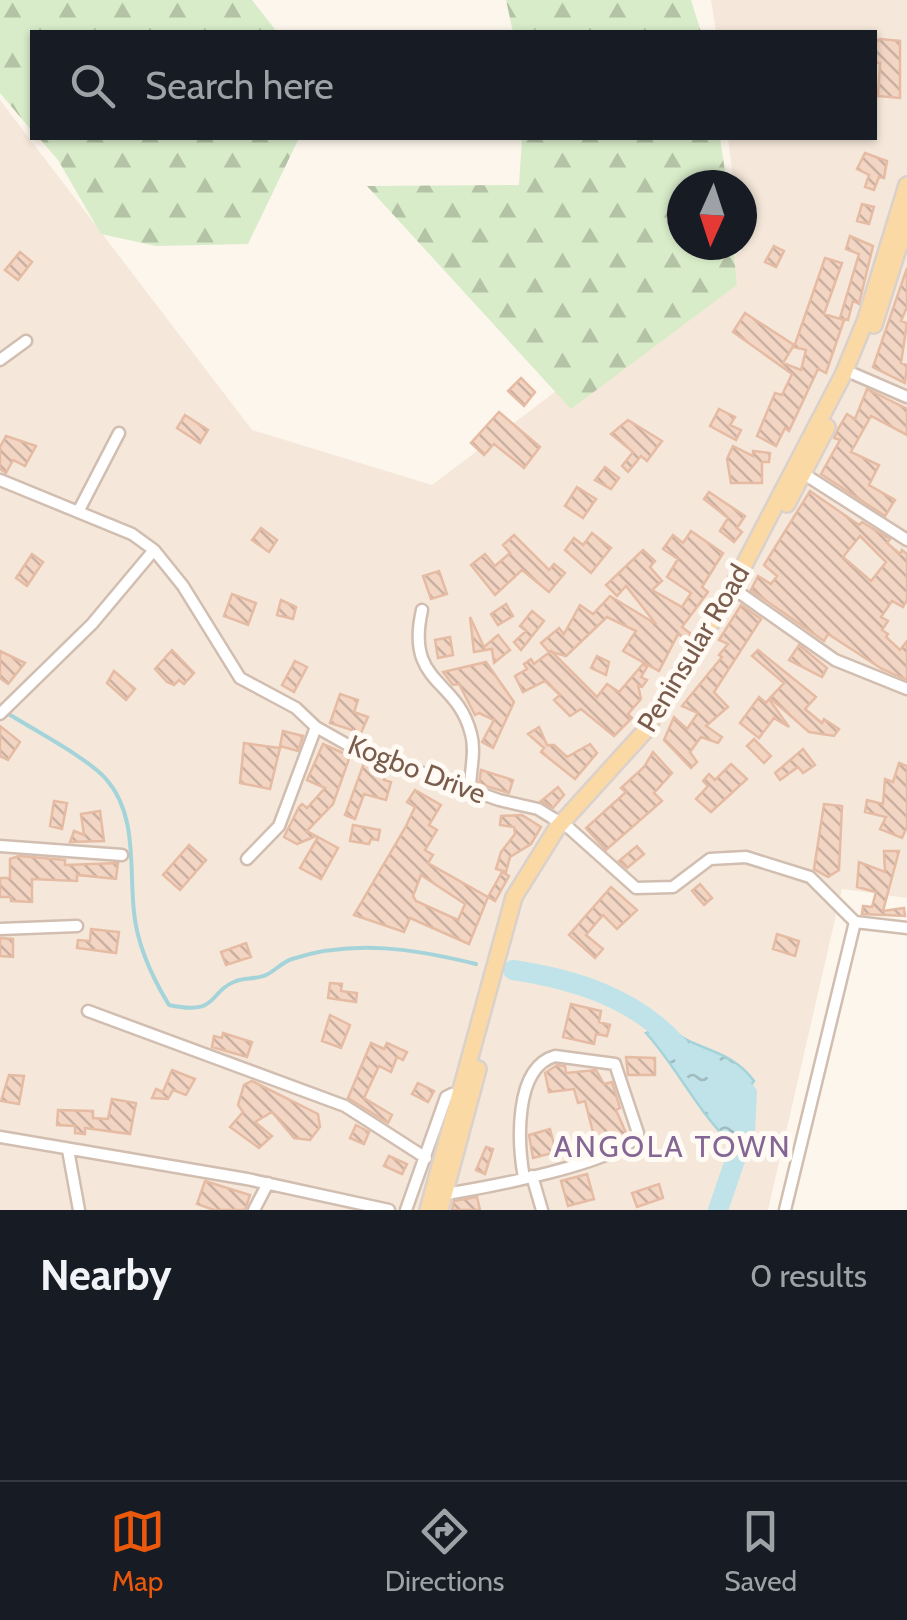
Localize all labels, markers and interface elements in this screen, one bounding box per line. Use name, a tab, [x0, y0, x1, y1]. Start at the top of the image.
search box	[30, 30, 877, 140]
icon: search	[65, 58, 120, 113]
text: Search here	[145, 62, 334, 109]
north arrow	[667, 170, 757, 260]
street label: Peninsular Road	[630, 558, 756, 738]
street label: Kogbo Drive	[344, 727, 490, 811]
district label: ANGOLA TOWN	[554, 1128, 792, 1165]
text: Nearby	[40, 1249, 172, 1301]
text: 0 results	[750, 1256, 867, 1295]
tab: Map	[110, 1504, 165, 1598]
tab: Directions	[385, 1504, 504, 1598]
tab: Saved	[724, 1504, 797, 1598]

